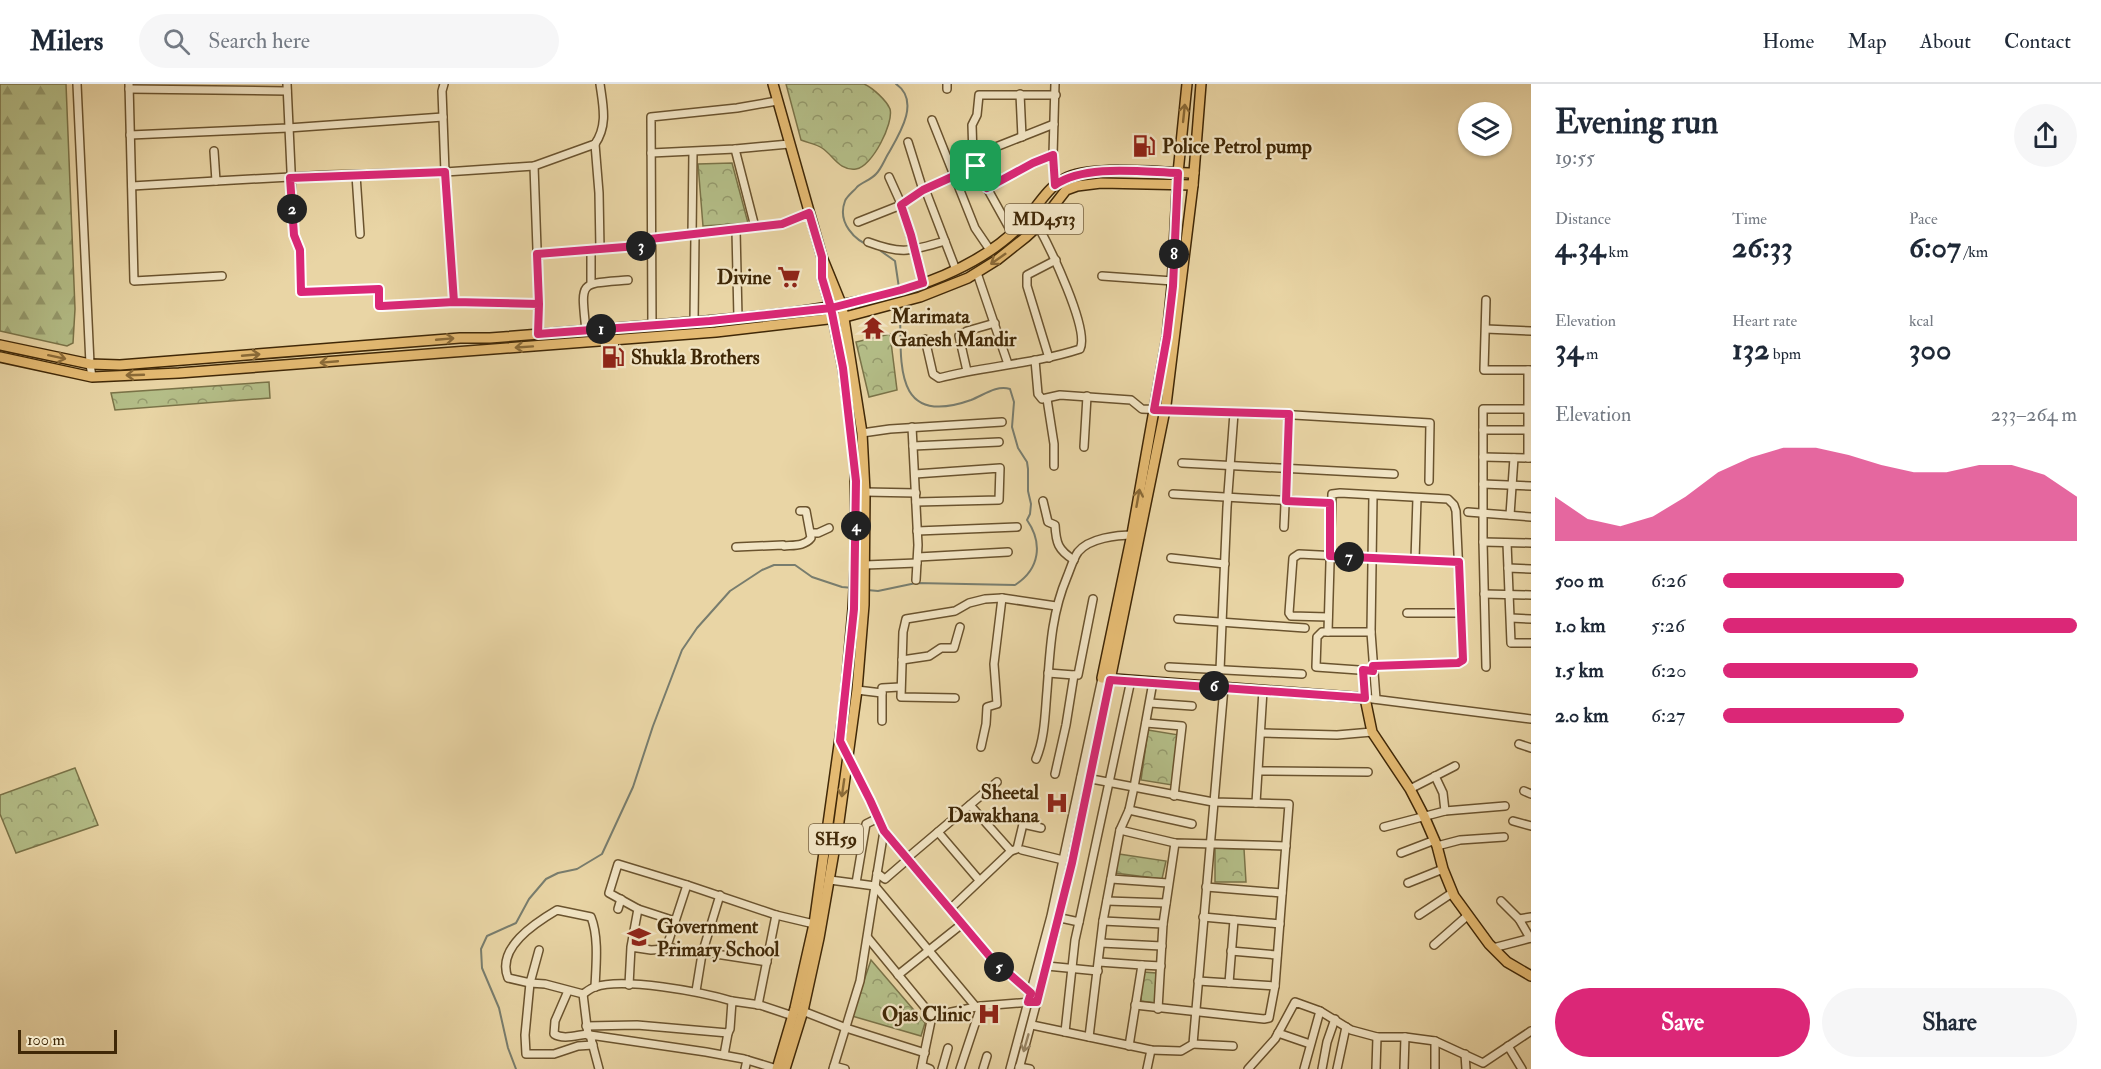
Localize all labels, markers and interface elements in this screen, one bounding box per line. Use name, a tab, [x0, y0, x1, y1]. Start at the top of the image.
search box	[139, 14, 559, 68]
text: Milers	[30, 24, 103, 59]
icon: search	[160, 25, 193, 58]
text: Search here	[208, 27, 310, 55]
text: Home	[1762, 28, 1814, 55]
text: Map	[1847, 28, 1887, 55]
text: About	[1920, 28, 1971, 55]
text: Contact	[2004, 28, 2071, 55]
map controls	[1458, 102, 1512, 156]
button: layers	[1458, 102, 1512, 156]
text: Evening run	[1555, 102, 1718, 143]
one-way arrow	[1179, 103, 1190, 123]
button: share	[2014, 104, 2077, 167]
fuel station icon: Police Petrol pump	[1131, 133, 1157, 159]
place label: Police Petrol pump	[1162, 134, 1312, 160]
pin	[950, 140, 1001, 191]
text: 19:55	[1555, 145, 1595, 170]
icon: arrive	[959, 149, 992, 182]
pin: 2	[277, 194, 307, 224]
text: 2	[288, 199, 296, 219]
road number: MD4513	[1005, 204, 1083, 234]
text: Distance	[1555, 209, 1611, 229]
text: Time	[1732, 209, 1767, 229]
text: Pace	[1909, 209, 1938, 229]
text: 4.34	[1555, 229, 1605, 266]
text: 26:33	[1732, 229, 1793, 266]
text: 6:07	[1909, 229, 1961, 266]
pin: 3	[626, 231, 656, 261]
text: 3	[638, 236, 644, 256]
pin: 8	[1159, 239, 1189, 269]
text: km	[1605, 242, 1629, 262]
text: /km	[1961, 242, 1988, 262]
text: 8	[1170, 244, 1178, 264]
one-way arrow	[990, 253, 1006, 265]
supermarket icon: Divine	[776, 264, 802, 290]
place label: Divine	[717, 265, 772, 290]
place label: Marimata Ganesh Mandir	[890, 304, 1017, 352]
text: Elevation	[1555, 311, 1616, 331]
text: Heart rate	[1732, 311, 1797, 331]
text: kcal	[1909, 311, 1934, 331]
pin: 1	[586, 314, 616, 344]
temple icon: Marimata Ganesh Mandir	[860, 315, 886, 341]
text: 1	[598, 319, 604, 339]
text: 34	[1555, 331, 1583, 368]
text: 132	[1732, 331, 1769, 368]
text: 300	[1909, 331, 1951, 368]
one-way arrow	[435, 333, 455, 344]
one-way arrow	[514, 341, 534, 352]
fuel station icon: Shukla Brothers	[600, 344, 626, 370]
text: m	[1583, 344, 1598, 364]
text: bpm	[1769, 344, 1801, 364]
place label: Shukla Brothers	[631, 345, 760, 370]
one-way arrow	[241, 349, 260, 360]
one-way arrow	[47, 352, 66, 363]
one-way arrow	[320, 357, 340, 368]
one-way arrow	[125, 370, 145, 381]
text: Elevation	[1555, 402, 1631, 427]
text: 233–264 m	[1991, 402, 2077, 427]
one-way arrow	[1133, 488, 1144, 508]
pin: 4	[841, 511, 871, 541]
text: 4	[852, 516, 860, 536]
pin: 7	[1334, 542, 1364, 572]
text: 7	[1345, 547, 1353, 567]
text: 500 m	[1555, 568, 1604, 593]
text: 6:26	[1651, 568, 1686, 593]
text: 1.0 km	[1555, 613, 1606, 638]
text: 5:26	[1651, 613, 1685, 638]
text: 1.5 km	[1555, 658, 1604, 683]
text: 6:20	[1651, 658, 1686, 683]
pin: 6	[1199, 671, 1229, 701]
text: 6	[1210, 676, 1218, 696]
text: 2.0 km	[1555, 703, 1609, 728]
text: 6:27	[1651, 703, 1685, 728]
one-way arrow	[838, 778, 849, 798]
place label: Sheetal Dawakhana	[947, 780, 1040, 828]
hospital icon: Sheetal Dawakhana	[1044, 790, 1070, 816]
road number: SH59	[809, 824, 863, 854]
place label: Government Primary School	[657, 914, 780, 963]
school or university icon: Government Primary School	[626, 924, 652, 950]
pin: 5	[984, 952, 1014, 982]
text: 5	[995, 957, 1003, 977]
button: Save	[1555, 988, 1810, 1057]
button: Share	[1822, 988, 2077, 1057]
hospital icon: Ojas Clinic	[976, 1001, 1002, 1027]
place label: Ojas Clinic	[882, 1002, 972, 1027]
scale bar	[18, 1027, 117, 1054]
text: 100 m	[27, 1030, 65, 1050]
one-way arrow	[1020, 1033, 1031, 1052]

